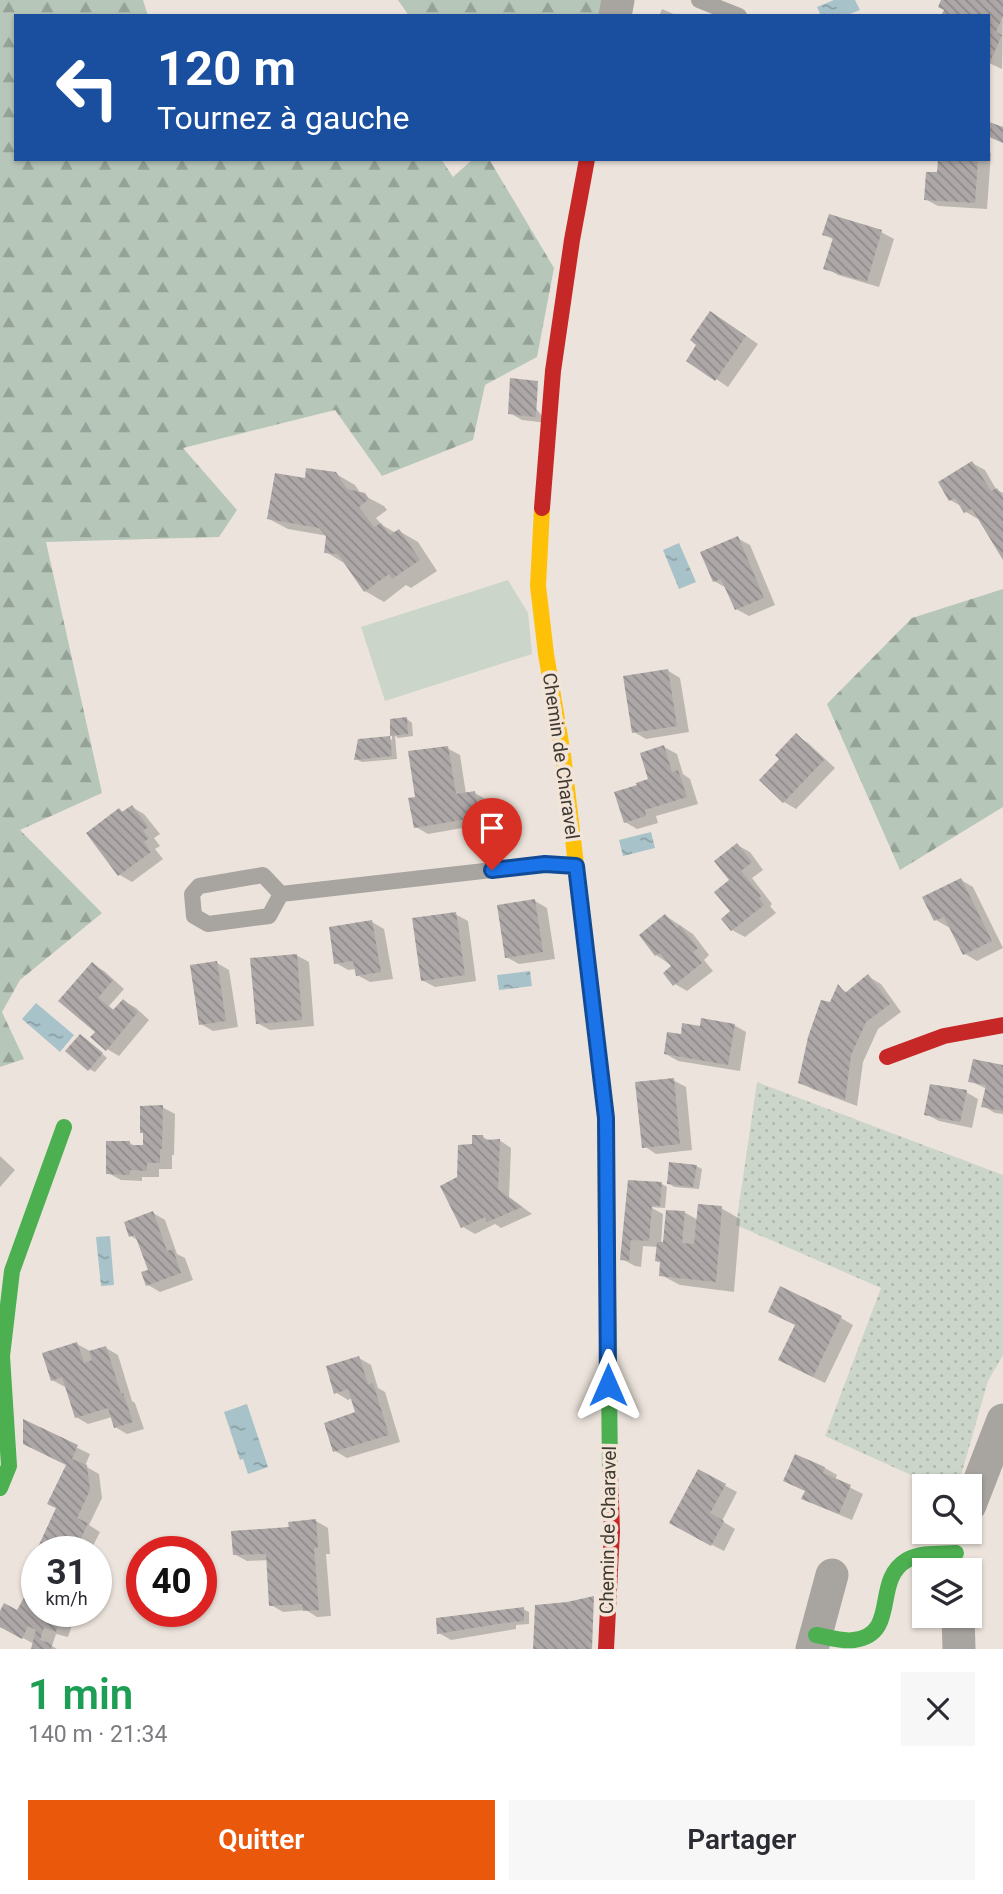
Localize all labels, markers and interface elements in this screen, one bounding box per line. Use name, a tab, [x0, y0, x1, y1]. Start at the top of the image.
text: 120 m	[157, 40, 296, 97]
icon: left	[42, 42, 133, 133]
text: Tournez à gauche	[157, 99, 409, 137]
street label: Chemin de Charavel	[538, 671, 584, 841]
pin	[462, 798, 522, 870]
icon: arrive	[473, 809, 511, 847]
position arrow	[571, 1348, 645, 1422]
street label: Chemin de Charavel	[595, 1446, 621, 1614]
map controls	[912, 1474, 982, 1628]
button: search	[912, 1474, 982, 1544]
speed limit sign: 40	[126, 1536, 217, 1627]
text: 31	[46, 1552, 87, 1593]
button: layers	[912, 1558, 982, 1628]
text: km/h	[45, 1588, 88, 1609]
text: 1 min	[28, 1670, 133, 1719]
button: close	[901, 1672, 975, 1746]
text: 140 m · 21:34	[28, 1721, 167, 1748]
button: Quitter	[28, 1800, 495, 1880]
button: Partager	[509, 1800, 975, 1880]

